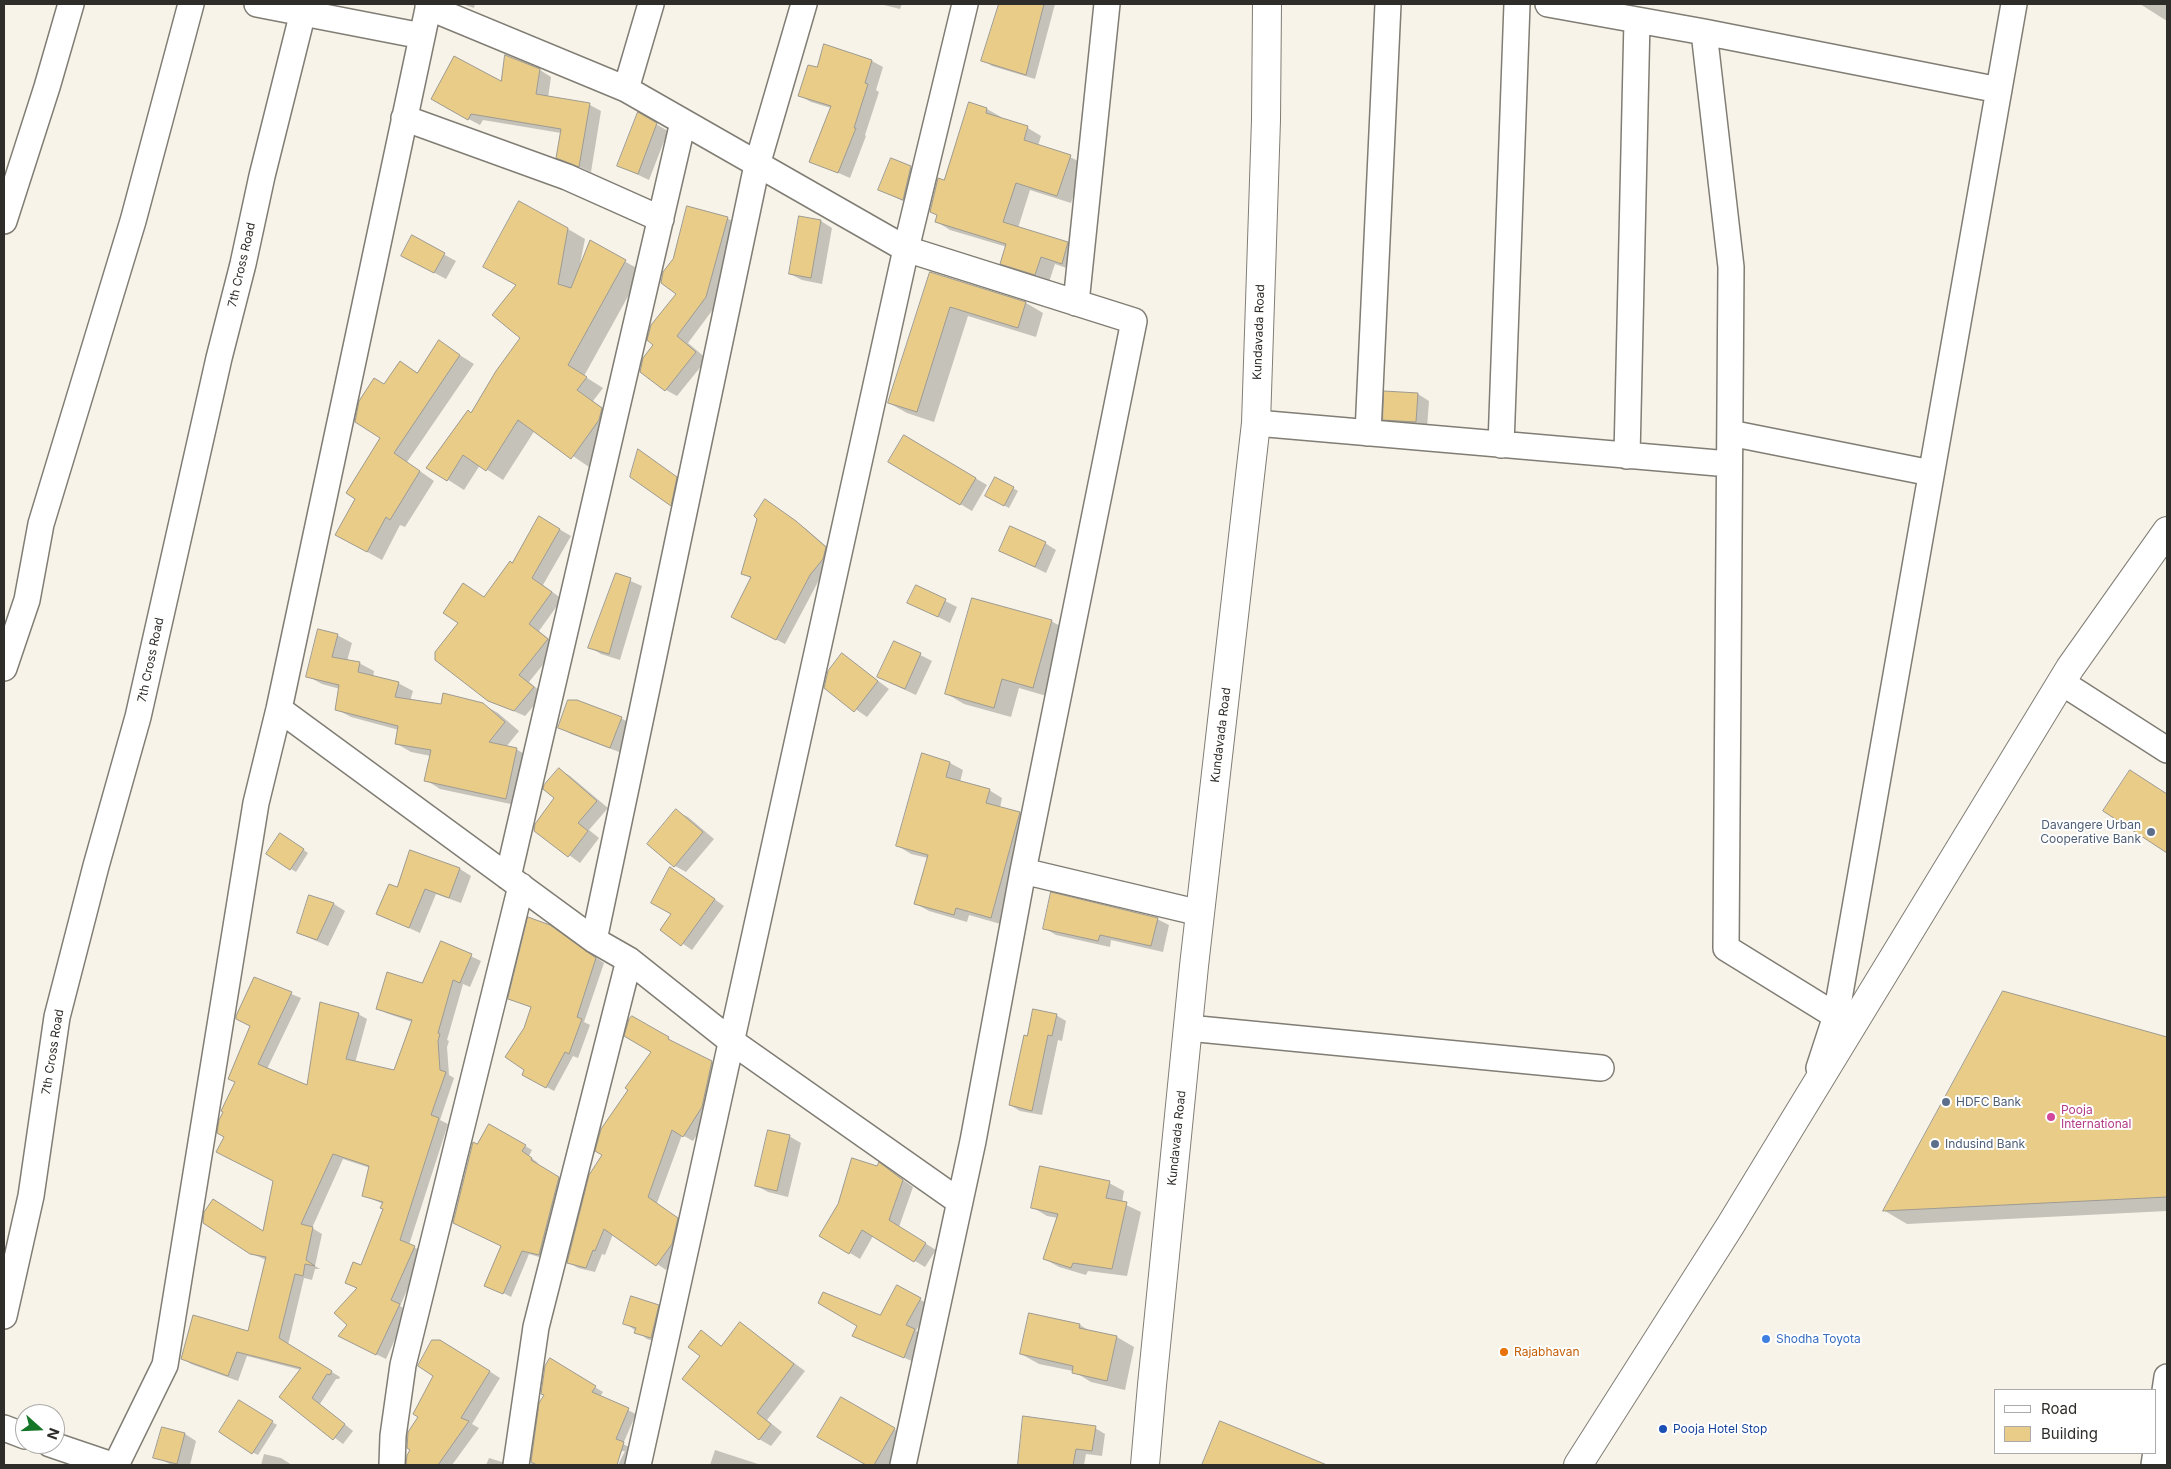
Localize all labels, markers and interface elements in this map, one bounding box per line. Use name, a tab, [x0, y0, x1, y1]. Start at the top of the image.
street label: 7th Cross Road	[225, 221, 259, 309]
street label: Kundavada Road	[1250, 284, 1268, 380]
street label: 7th Cross Road	[135, 616, 167, 704]
street label: Kundavada Road	[1208, 687, 1234, 783]
place label: Davangere Urban Cooperative Bank	[2040, 818, 2141, 846]
marker: Davangere Urban Cooperative Bank	[2145, 826, 2157, 838]
street label: 7th Cross Road	[39, 1008, 67, 1096]
street label: Kundavada Road	[1165, 1090, 1189, 1186]
place label: HDFC Bank	[1956, 1095, 2021, 1109]
marker: HDFC Bank	[1940, 1096, 1952, 1108]
place label: Pooja International	[2061, 1103, 2131, 1131]
marker: Pooja International	[2045, 1111, 2057, 1123]
place label: Indusind Bank	[1945, 1137, 2025, 1151]
marker: Indusind Bank	[1929, 1138, 1941, 1150]
place label: Shodha Toyota	[1776, 1332, 1861, 1346]
marker: Shodha Toyota	[1760, 1333, 1772, 1345]
place label: Rajabhavan	[1514, 1345, 1580, 1359]
marker: Rajabhavan	[1498, 1346, 1510, 1358]
legend	[1994, 1389, 2156, 1454]
text: Road	[2041, 1399, 2077, 1418]
north arrow	[15, 1404, 65, 1454]
place label: Pooja Hotel Stop	[1673, 1422, 1767, 1436]
marker: Pooja Hotel Stop	[1657, 1423, 1669, 1435]
text: Building	[2041, 1424, 2098, 1443]
text: N	[44, 1426, 63, 1442]

